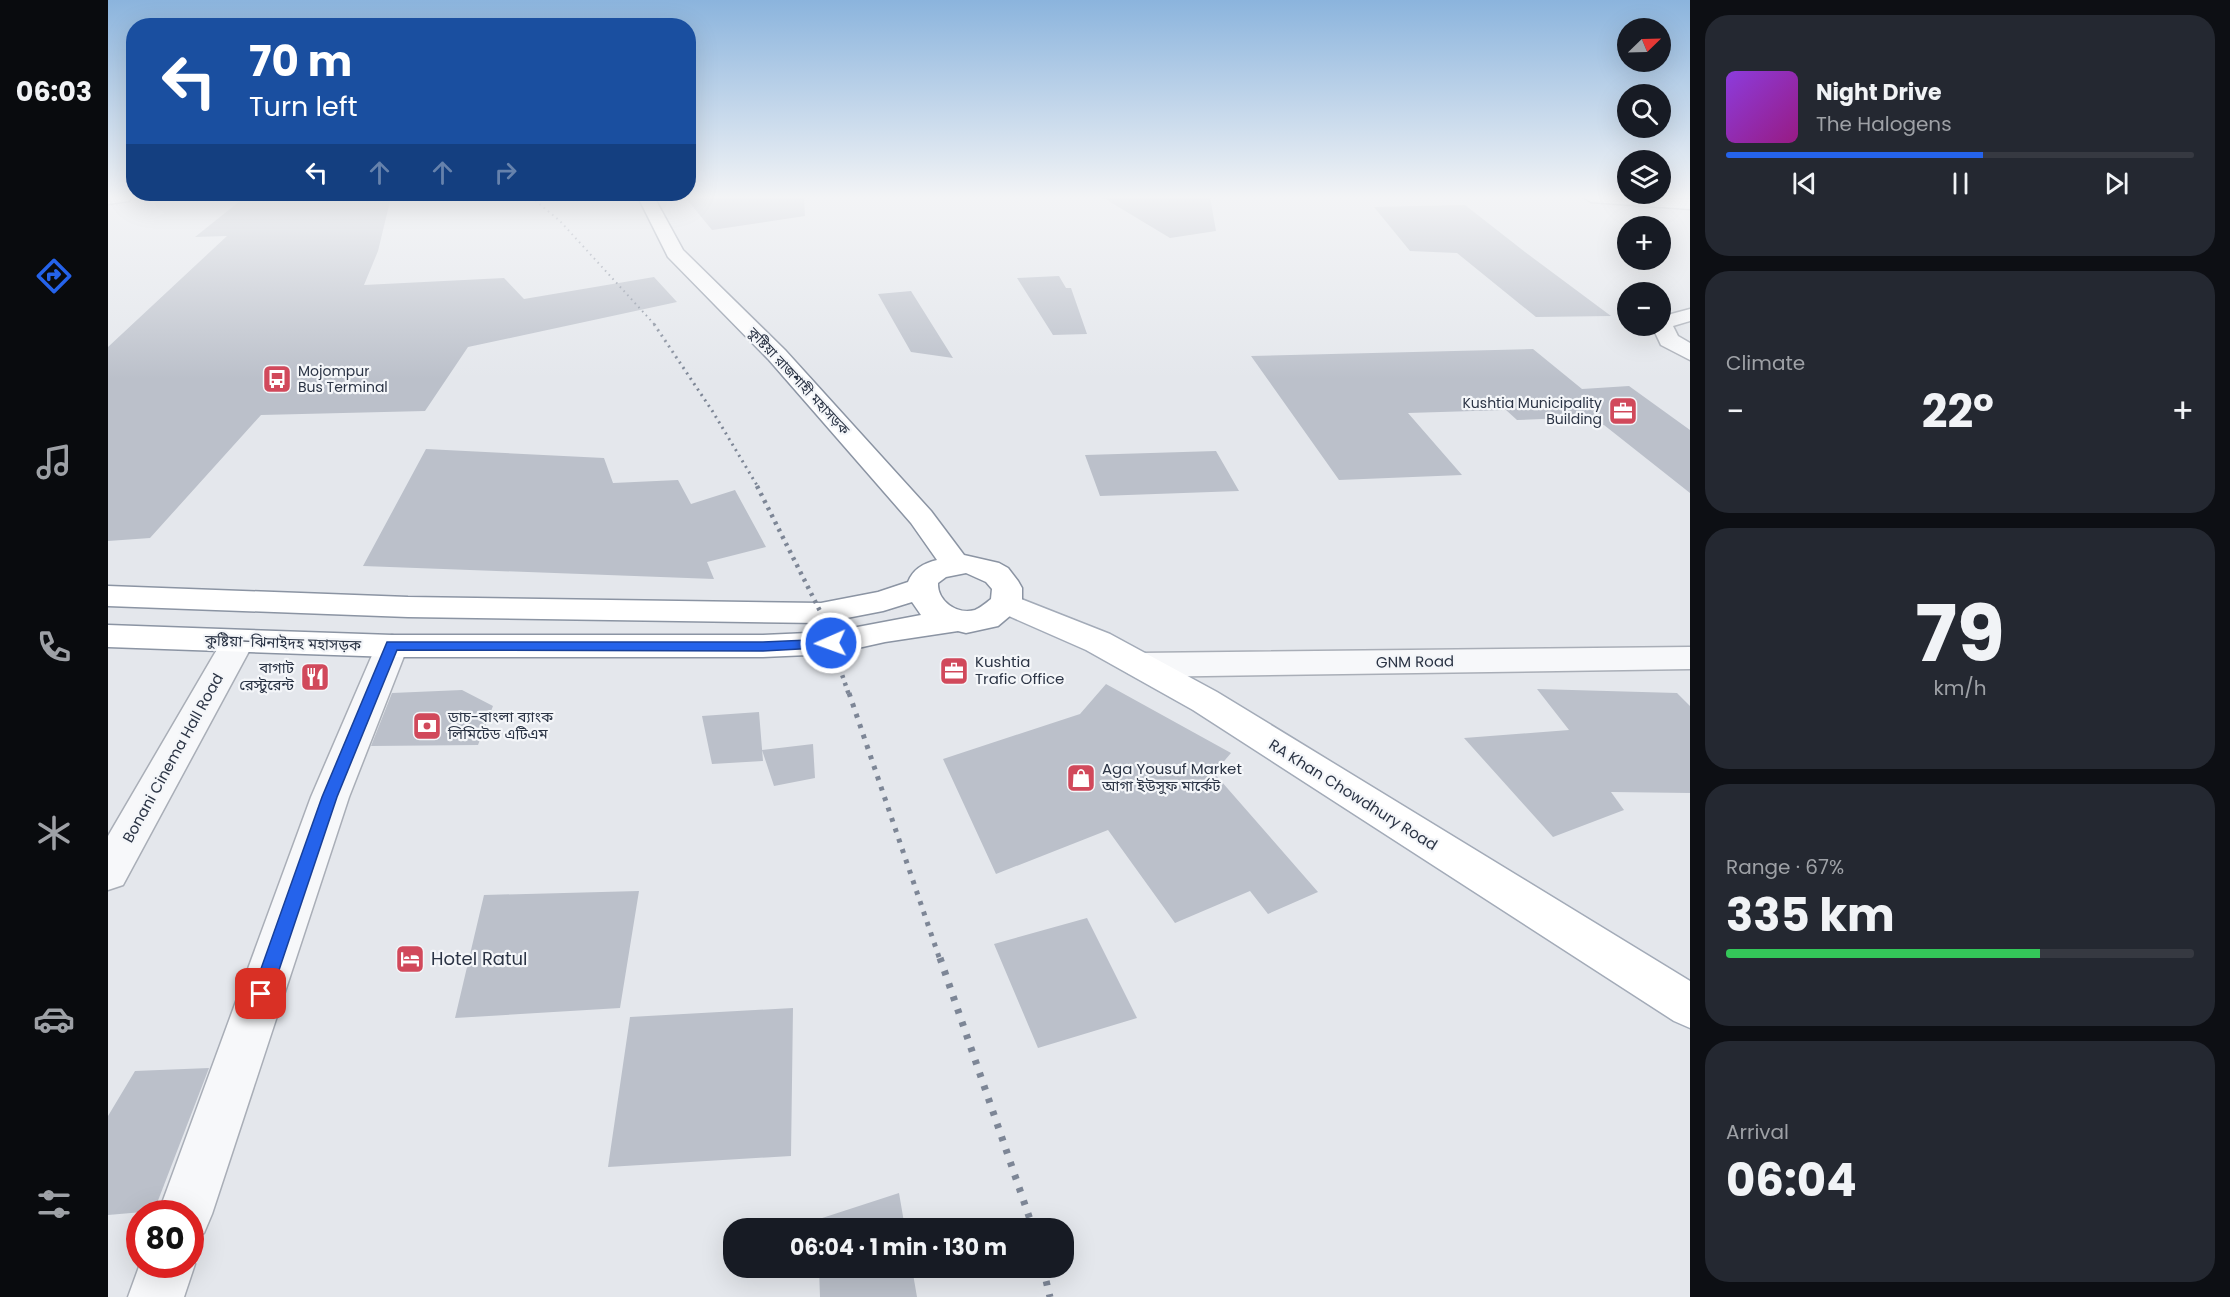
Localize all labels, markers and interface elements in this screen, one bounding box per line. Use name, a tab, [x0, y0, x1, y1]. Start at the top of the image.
north arrow	[1617, 18, 1671, 72]
map controls	[1617, 18, 1671, 336]
text: 70 m	[249, 32, 352, 91]
icon: left	[150, 42, 228, 120]
text: 06:03	[16, 73, 92, 110]
text: Night Drive	[1816, 77, 1942, 108]
button: search	[1617, 84, 1671, 138]
text: Turn left	[249, 88, 358, 125]
text: The Halogens	[1816, 110, 1952, 138]
button: layers	[1617, 150, 1671, 204]
icon: left	[300, 156, 333, 189]
icon: ahead	[363, 156, 396, 189]
icon: ahead	[426, 156, 459, 189]
icon: right	[489, 156, 522, 189]
icon: previous	[1788, 167, 1821, 200]
icon: pause	[1944, 167, 1977, 200]
icon: next	[2100, 167, 2133, 200]
button: +	[1617, 216, 1671, 270]
icon: directions	[33, 255, 75, 297]
button: −	[1617, 282, 1671, 336]
street label: কুষ্টিয়া রাজশাহী মহাসড়ক	[743, 322, 855, 440]
text: Climate	[1726, 349, 1805, 377]
place label: Mojompur Bus Terminal	[298, 361, 388, 397]
bus stop icon: Mojompur Bus Terminal	[261, 363, 293, 395]
text: 22°	[1922, 380, 1994, 443]
text: −	[1726, 388, 1744, 435]
text: +	[2171, 388, 2194, 435]
place label: Kushtia Municipality Building	[1462, 393, 1602, 429]
office icon: Kushtia Municipality Building	[1607, 395, 1639, 427]
icon: music	[33, 441, 75, 483]
text: 79	[1915, 579, 2005, 688]
position arrow	[799, 611, 863, 675]
icon: phone	[33, 626, 75, 668]
street label: কুষ্টিয়া-ঝিনাইদহ মহাসড়ক	[204, 629, 362, 656]
street label: GNM Road	[1376, 650, 1454, 673]
place label: Kushtia Trafic Office	[975, 651, 1064, 689]
office icon: Kushtia Trafic Office	[938, 655, 970, 687]
place label: বাগাট রেস্টুরেন্ট	[239, 657, 295, 695]
restaurant icon: বাগাট রেস্টুরেন্ট	[299, 661, 331, 693]
street label: Bonani Cinema Hall Road	[117, 669, 228, 846]
text: km/h	[1933, 674, 1987, 702]
place label: ডাচ-বাংলা ব্যাংক লিমিটেড এটিএম	[447, 706, 554, 744]
bank icon: ডাচ-বাংলা ব্যাংক লিমিটেড এটিএম	[411, 710, 443, 742]
street label: RA Khan Chowdhury Road	[1265, 734, 1442, 855]
place label: Aga Yousuf Market আগা ইউসুফ মার্কেট	[1101, 758, 1242, 796]
shop icon: Aga Yousuf Market আগা ইউসুফ মার্কেট	[1065, 762, 1097, 794]
icon: climate	[33, 812, 75, 854]
text: Range · 67%	[1726, 853, 1844, 881]
text: 335 km	[1726, 884, 1895, 947]
hotel icon: Hotel Ratul	[394, 943, 426, 975]
place label: Hotel Ratul	[431, 946, 528, 971]
pin	[235, 968, 286, 1019]
icon: arrive	[244, 977, 277, 1010]
icon: car	[33, 998, 75, 1040]
text: Arrival	[1726, 1118, 1789, 1146]
text: 06:04	[1726, 1149, 1857, 1212]
icon: filters	[33, 1183, 75, 1225]
speed limit sign: 80	[126, 1200, 204, 1278]
text: 06:04 · 1 min · 130 m	[790, 1232, 1007, 1263]

